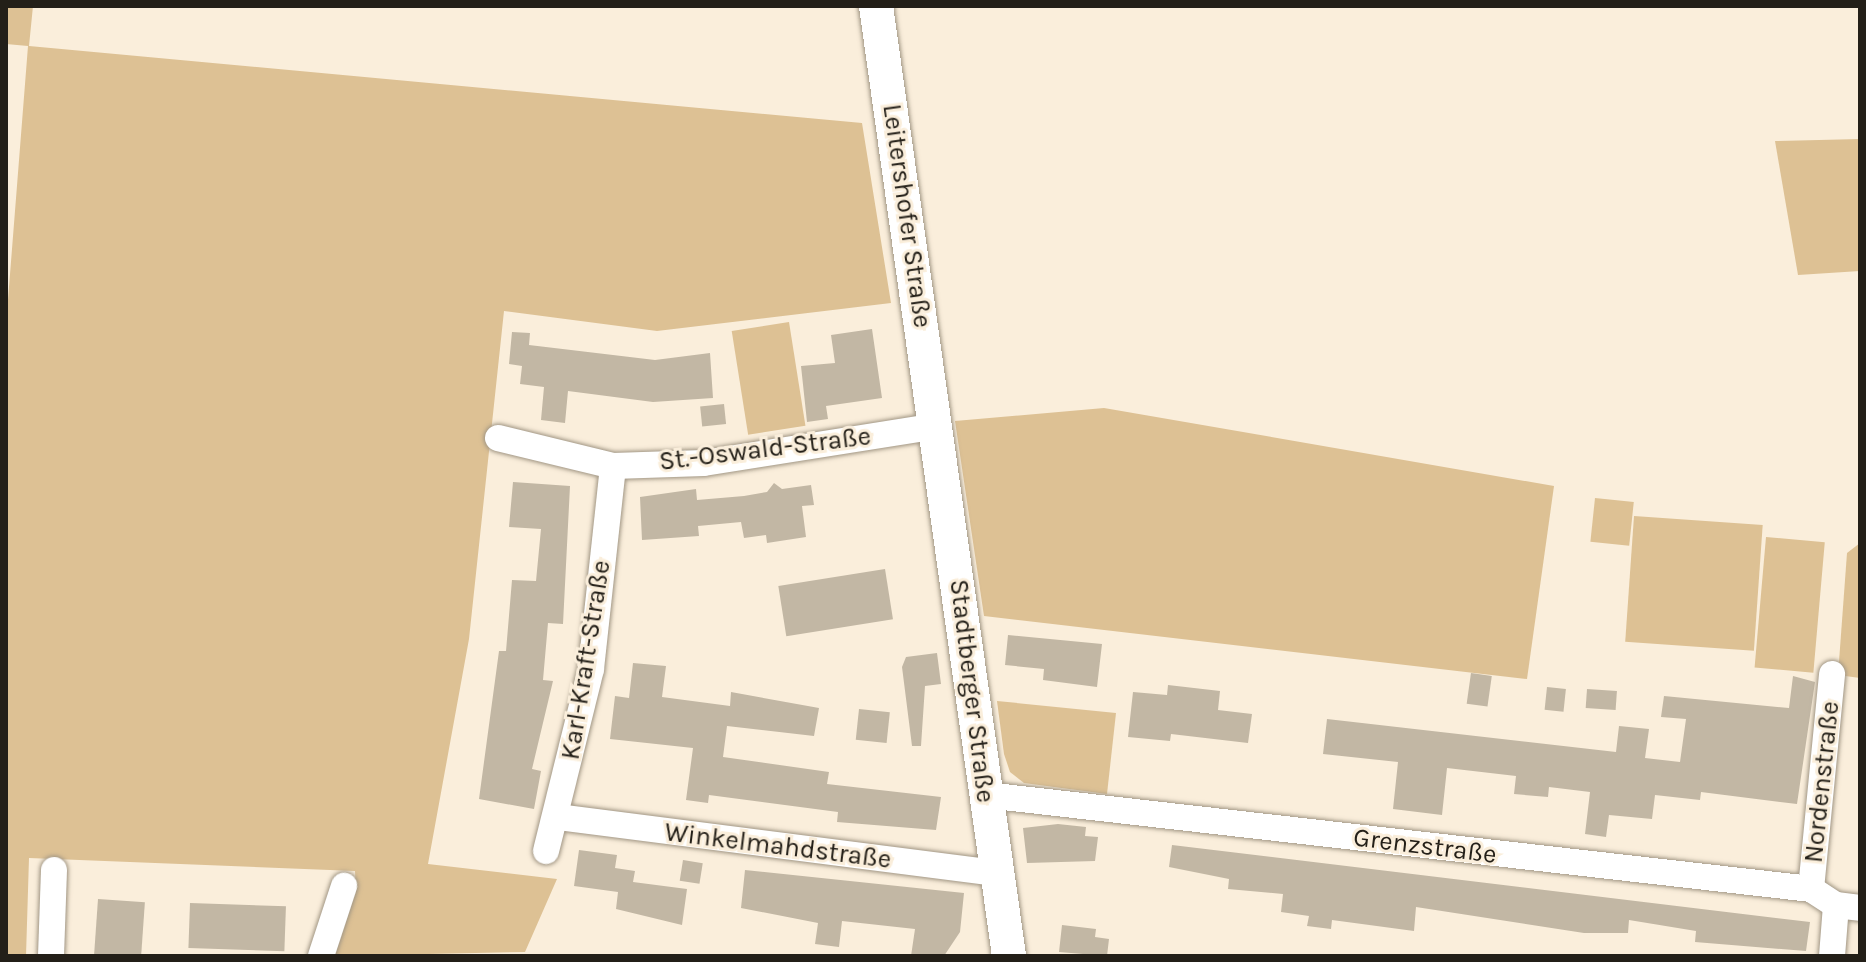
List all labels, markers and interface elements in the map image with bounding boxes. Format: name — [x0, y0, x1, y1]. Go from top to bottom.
street label: Leitershofer Straße — [876, 102, 938, 330]
street label: St.-Oswald-Straße — [657, 421, 873, 477]
street label: Karl-Kraft-Straße — [555, 558, 617, 762]
street label: Stadtberger Straße — [943, 578, 1001, 804]
street label: Nordenstraße — [1798, 700, 1846, 864]
street label: Winkelmahdstraße — [663, 817, 893, 875]
street label: Grenzstraße — [1352, 822, 1498, 870]

